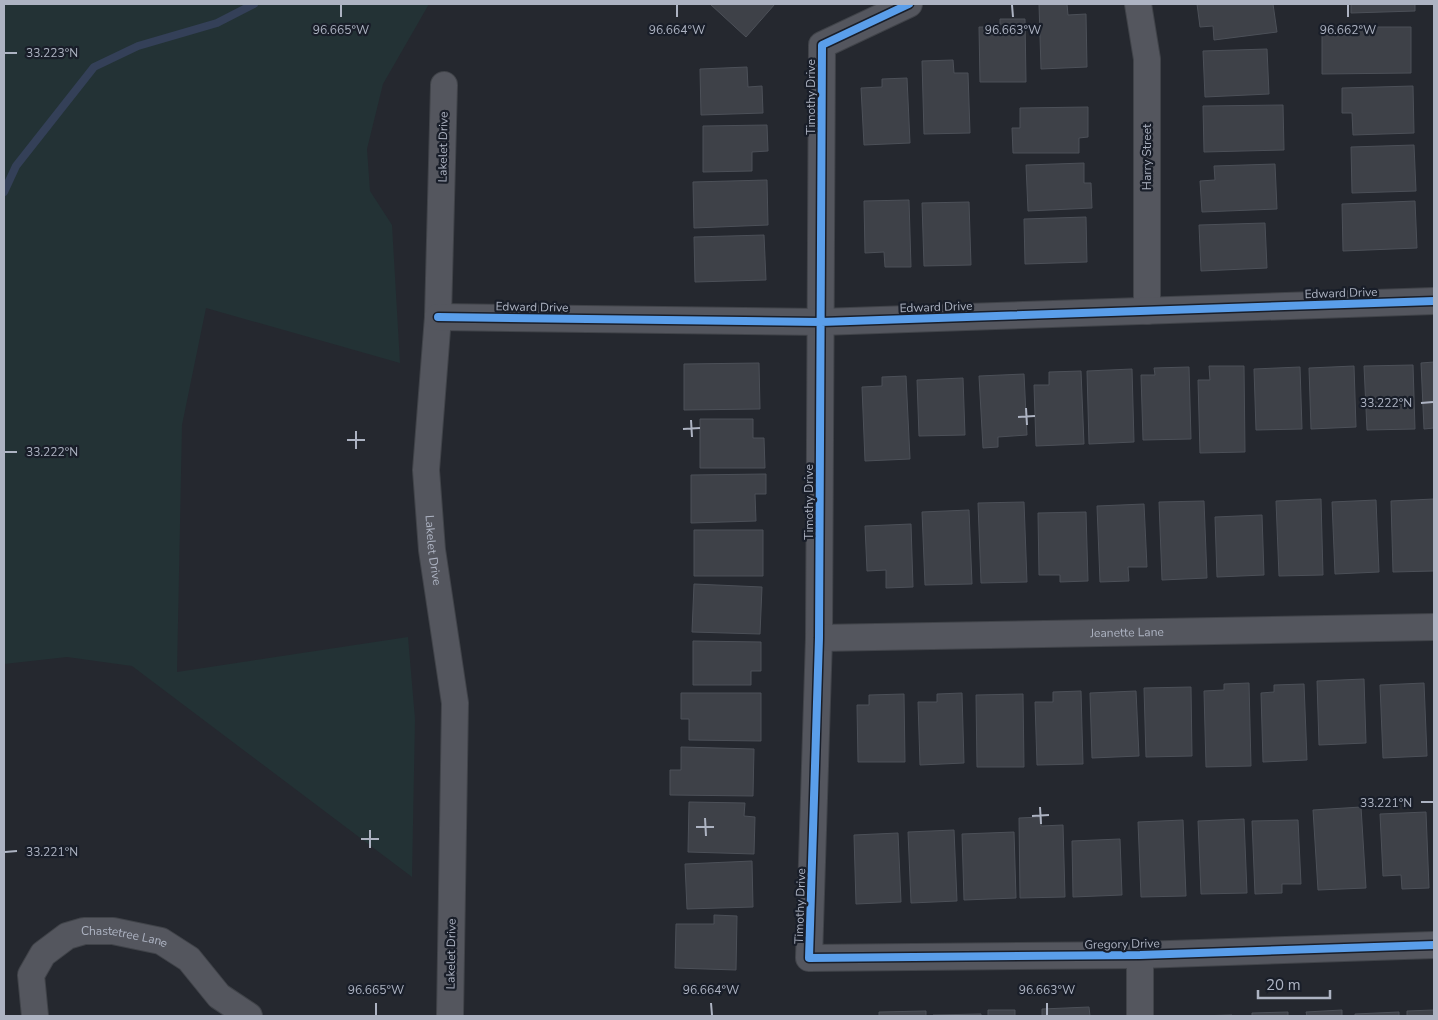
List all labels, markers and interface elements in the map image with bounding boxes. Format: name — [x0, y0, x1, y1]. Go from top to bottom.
text: 96.665°W — [313, 22, 369, 38]
text: 96.664°W — [649, 22, 705, 38]
text: 96.663°W — [985, 22, 1041, 38]
text: 96.662°W — [1320, 22, 1376, 38]
text: 33.223°N — [26, 45, 78, 61]
street label: Timothy Drive — [803, 59, 819, 135]
street label: Lakelet Drive — [434, 111, 452, 183]
street label: Harry Street — [1139, 123, 1155, 190]
street label: Edward Drive — [1304, 284, 1378, 302]
street label: Edward Drive — [495, 298, 569, 316]
street label: Edward Drive — [899, 298, 973, 316]
text: 33.222°N — [1360, 395, 1412, 411]
text: 33.222°N — [26, 444, 78, 460]
street label: Timothy Drive — [801, 464, 817, 540]
street label: Lakelet Drive — [421, 514, 445, 586]
street label: Jeanette Lane — [1089, 624, 1164, 641]
text: 33.221°N — [1360, 795, 1412, 811]
text: 33.221°N — [26, 844, 78, 860]
street label: Timothy Drive — [791, 868, 809, 944]
street label: Lakelet Drive — [442, 918, 460, 990]
street label: Chastetree Lane — [81, 923, 171, 951]
street label: Gregory Drive — [1084, 935, 1160, 953]
scale bar — [1258, 968, 1330, 1000]
text: 20 m — [1266, 975, 1301, 995]
text: 96.665°W — [348, 982, 404, 998]
text: 96.664°W — [683, 982, 739, 998]
text: 96.663°W — [1019, 982, 1075, 998]

